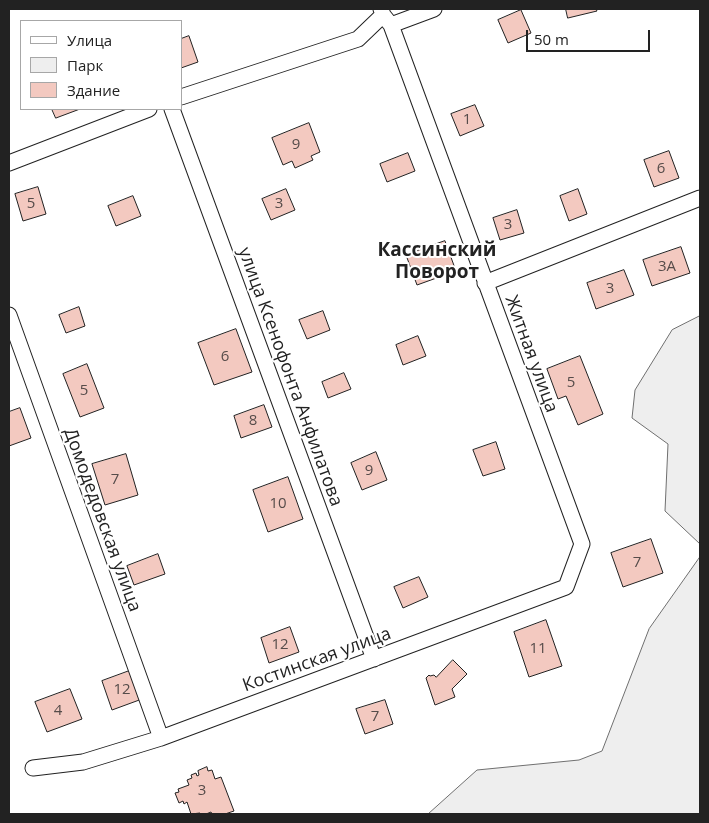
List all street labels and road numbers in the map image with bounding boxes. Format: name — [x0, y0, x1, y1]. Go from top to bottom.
street label: улица Ксенофонта Анфилатова — [233, 245, 347, 509]
street label: Житная улица — [500, 292, 562, 416]
street label: Домодедовская улица — [59, 425, 145, 615]
street label: Костинская улица — [240, 623, 394, 697]

